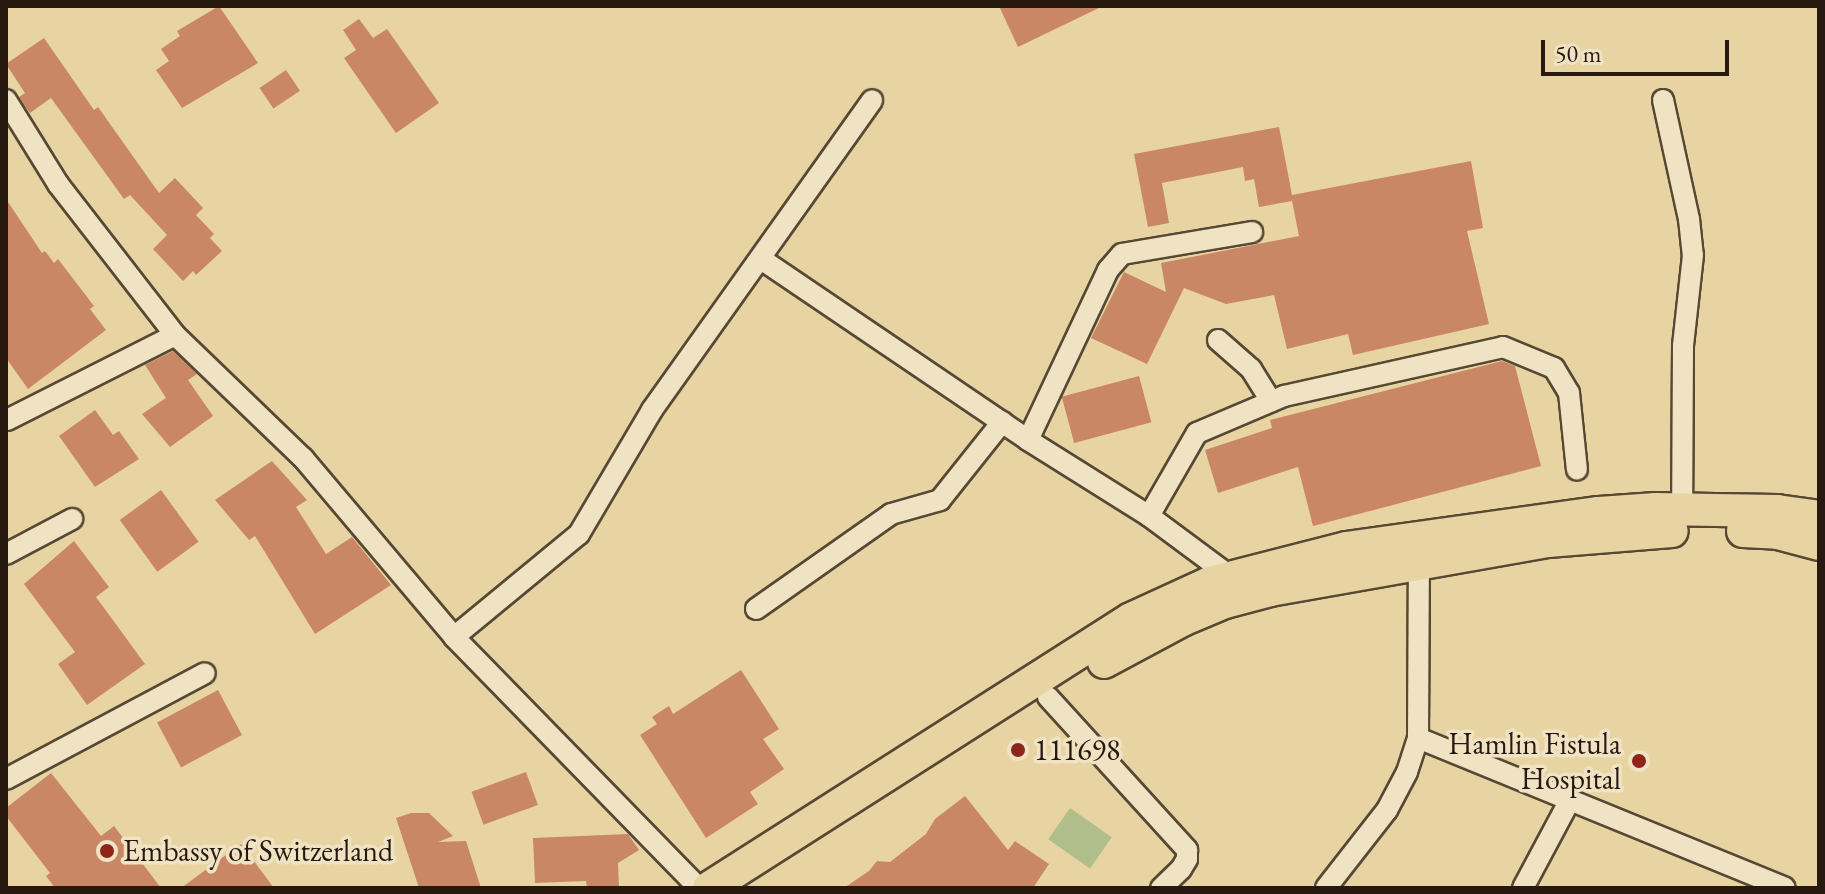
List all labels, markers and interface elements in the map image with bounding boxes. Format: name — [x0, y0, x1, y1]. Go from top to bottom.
scale bar — [1545, 24, 1733, 74]
text: 50 m — [1555, 38, 1602, 69]
place label: Hamlin Fistula Hospital — [1448, 726, 1621, 796]
place label: 111698 — [1034, 732, 1120, 768]
marker: 111698 — [1009, 741, 1027, 759]
marker: Hamlin Fistula Hospital — [1628, 750, 1650, 772]
place label: Embassy of Switzerland — [123, 833, 393, 869]
marker: Embassy of Switzerland — [98, 842, 116, 860]

